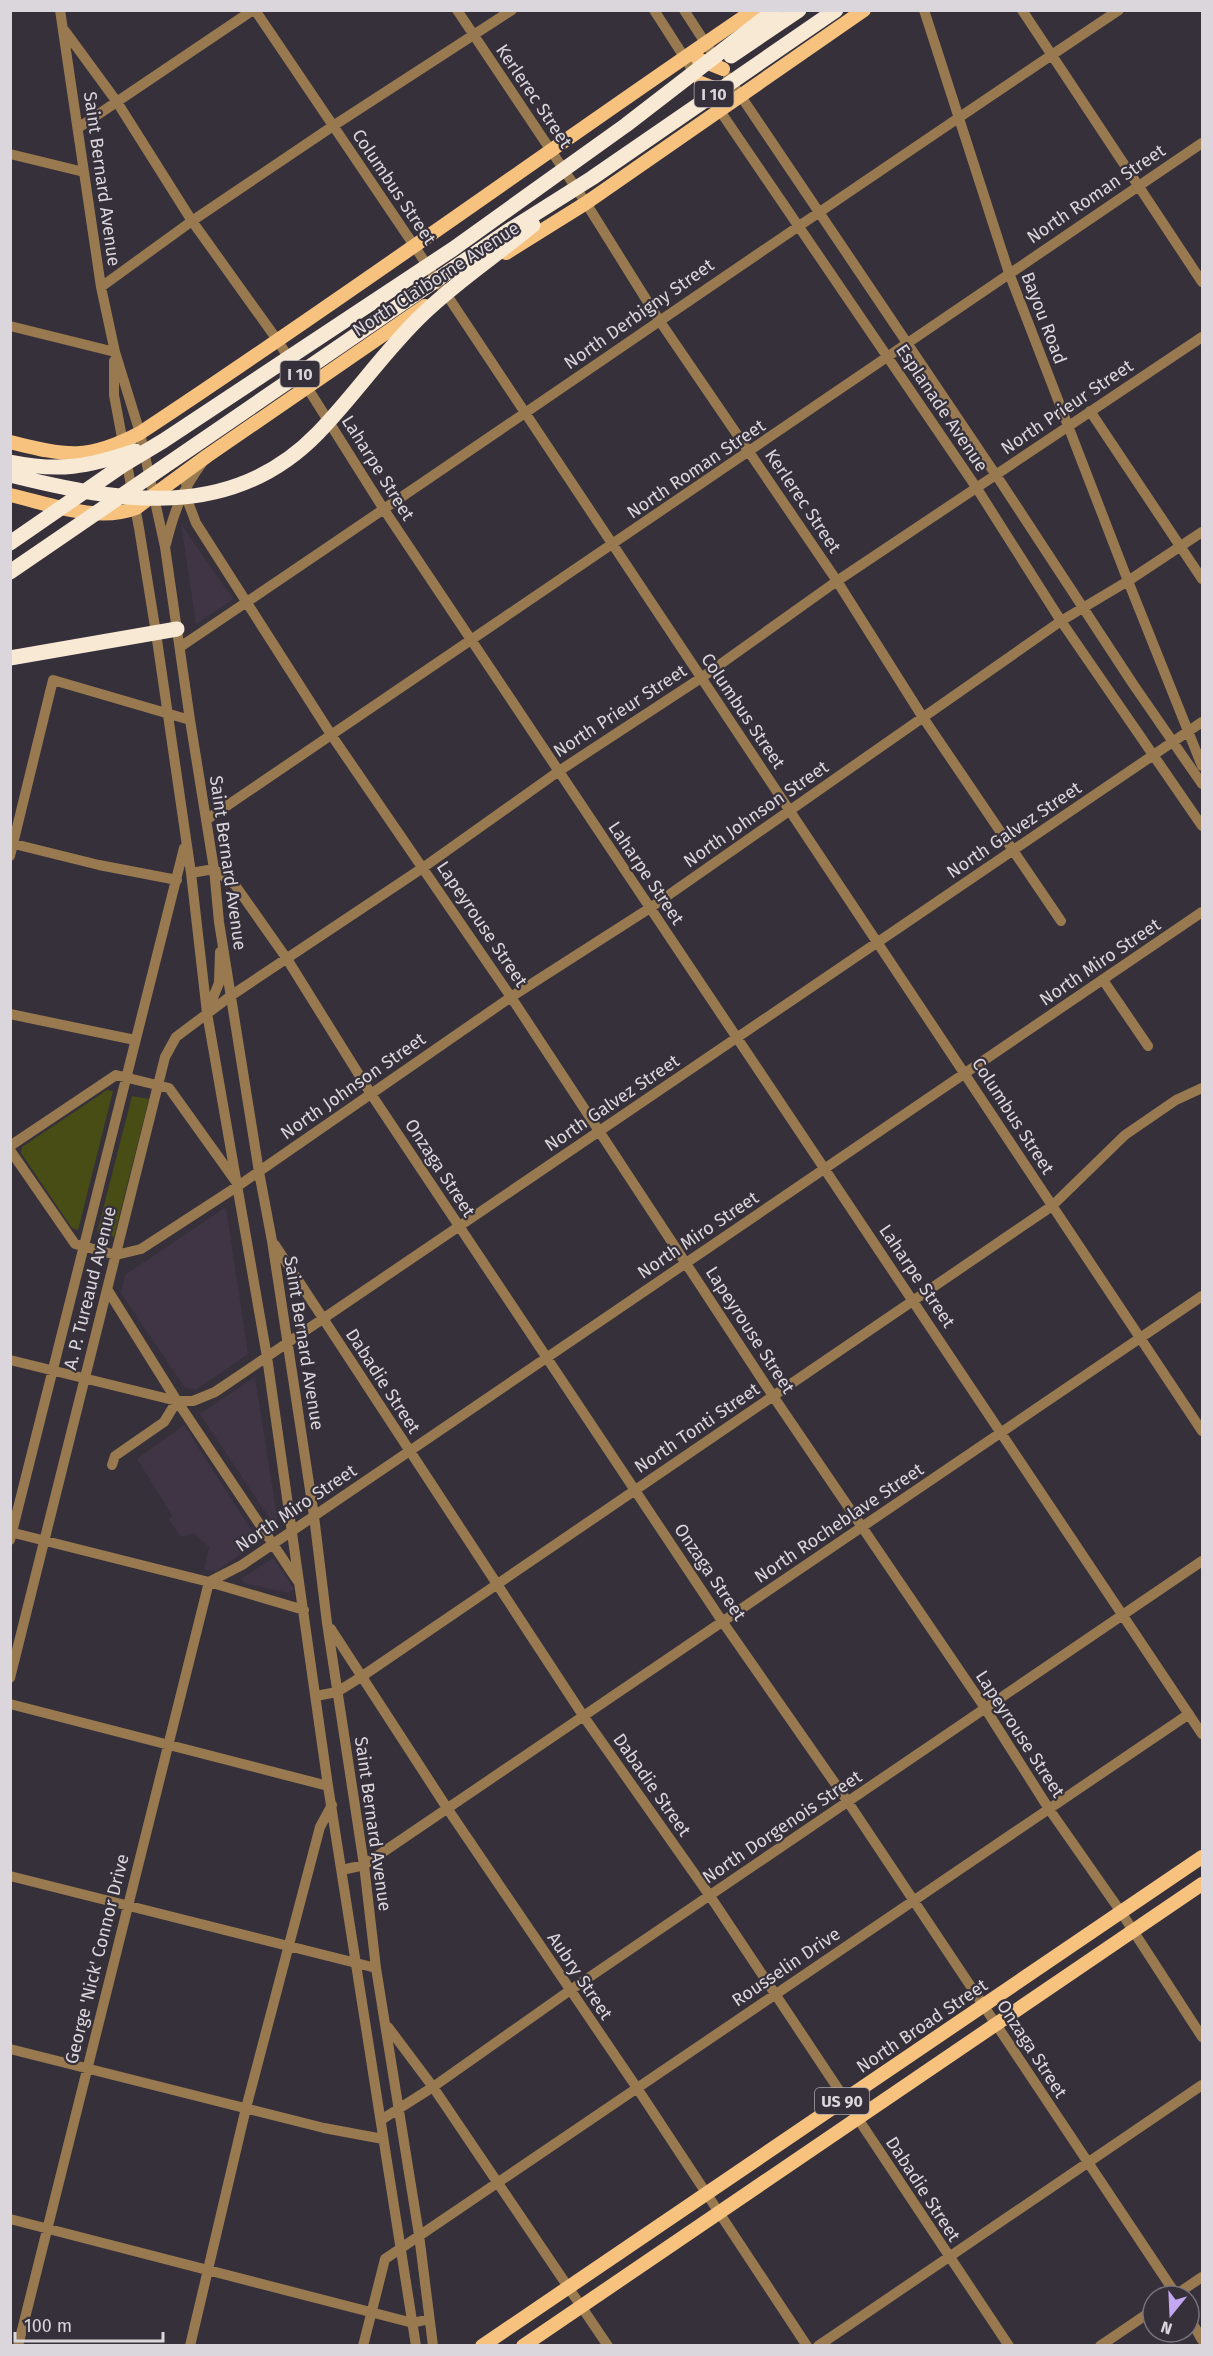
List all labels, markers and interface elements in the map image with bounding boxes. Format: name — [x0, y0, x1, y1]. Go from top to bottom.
street label: Kerlerec Street — [491, 40, 577, 153]
road number: I 10 — [694, 81, 734, 107]
street label: Saint Bernard Avenue — [79, 90, 125, 268]
street label: Columbus Street — [347, 125, 441, 249]
street label: North Roman Street — [1023, 139, 1170, 248]
street label: North Claiborne Avenue — [348, 217, 524, 341]
street label: North Derbigny Street — [560, 254, 719, 374]
street label: Bayou Road — [1016, 269, 1072, 367]
street label: Esplanade Avenue — [891, 340, 993, 476]
street label: North Prieur Street — [997, 354, 1138, 459]
road number: I 10 — [280, 361, 320, 387]
street label: Laharpe Street — [337, 411, 419, 525]
street label: North Roman Street — [623, 414, 770, 523]
street label: Kerlerec Street — [760, 445, 846, 558]
street label: Columbus Street — [696, 649, 790, 773]
street label: North Prieur Street — [549, 659, 691, 762]
street label: North Johnson Street — [679, 755, 833, 872]
street label: Saint Bernard Avenue — [205, 774, 251, 952]
street label: North Galvez Street — [943, 777, 1086, 883]
street label: Laharpe Street — [603, 817, 689, 929]
street label: Lapeyrouse Street — [432, 857, 533, 992]
street label: North Miro Street — [1035, 913, 1165, 1011]
street label: North Johnson Street — [276, 1027, 430, 1144]
street label: North Galvez Street — [541, 1050, 684, 1156]
street label: Columbus Street — [967, 1054, 1059, 1179]
street label: Onzaga Street — [400, 1115, 480, 1222]
street label: North Miro Street — [633, 1186, 763, 1284]
street label: A. P. Tureaud Avenue — [59, 1204, 121, 1372]
street label: Laharpe Street — [874, 1220, 960, 1332]
street label: Saint Bernard Avenue — [279, 1254, 329, 1432]
street label: Lapeyrouse Street — [701, 1262, 800, 1398]
street label: Dabadie Street — [341, 1324, 425, 1438]
street label: North Tonti Street — [630, 1378, 764, 1478]
street label: North Rocheblave Street — [750, 1458, 928, 1588]
street label: North Miro Street — [231, 1459, 361, 1557]
street label: Onzaga Street — [669, 1519, 751, 1625]
street label: Lapeyrouse Street — [971, 1666, 1070, 1802]
street label: Dabadie Street — [608, 1729, 696, 1841]
street label: Saint Bernard Avenue — [350, 1735, 396, 1913]
street label: North Dorgenois Street — [698, 1765, 866, 1889]
street label: George 'Nick' Connor Drive — [60, 1852, 134, 2066]
street label: Rousselin Drive — [728, 1923, 844, 2011]
street label: Aubry Street — [543, 1928, 618, 2024]
street label: North Broad Street — [852, 1974, 992, 2078]
street label: Onzaga Street — [992, 1996, 1072, 2103]
road number: US 90 — [815, 2088, 869, 2114]
street label: Dabadie Street — [881, 2132, 965, 2246]
north arrow — [1141, 2284, 1201, 2344]
scale bar — [15, 2305, 164, 2343]
text: 100 m — [24, 2315, 72, 2337]
text: N — [1159, 2317, 1174, 2338]

